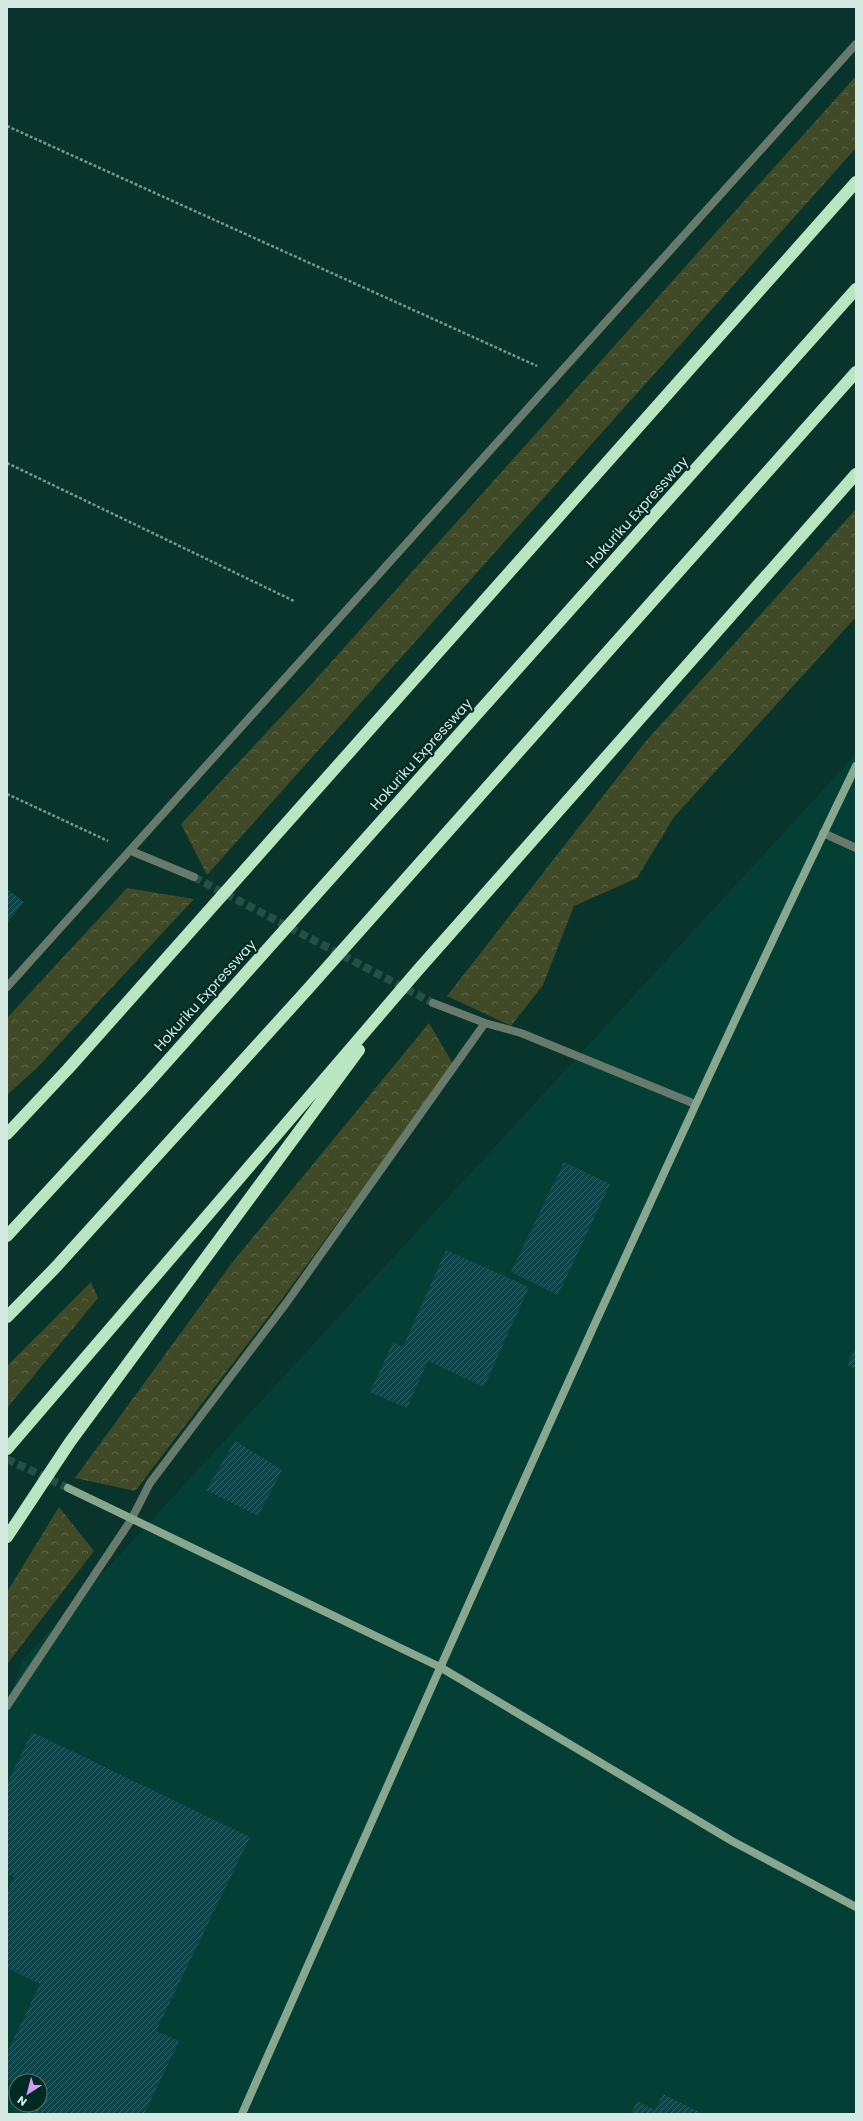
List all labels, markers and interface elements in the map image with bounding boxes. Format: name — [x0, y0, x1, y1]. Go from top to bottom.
street label: Hokuriku Expressway — [581, 452, 693, 572]
street label: Hokuriku Expressway — [365, 694, 477, 814]
street label: Hokuriku Expressway — [149, 935, 261, 1055]
north arrow — [8, 2073, 48, 2113]
text: N — [14, 2092, 30, 2110]

